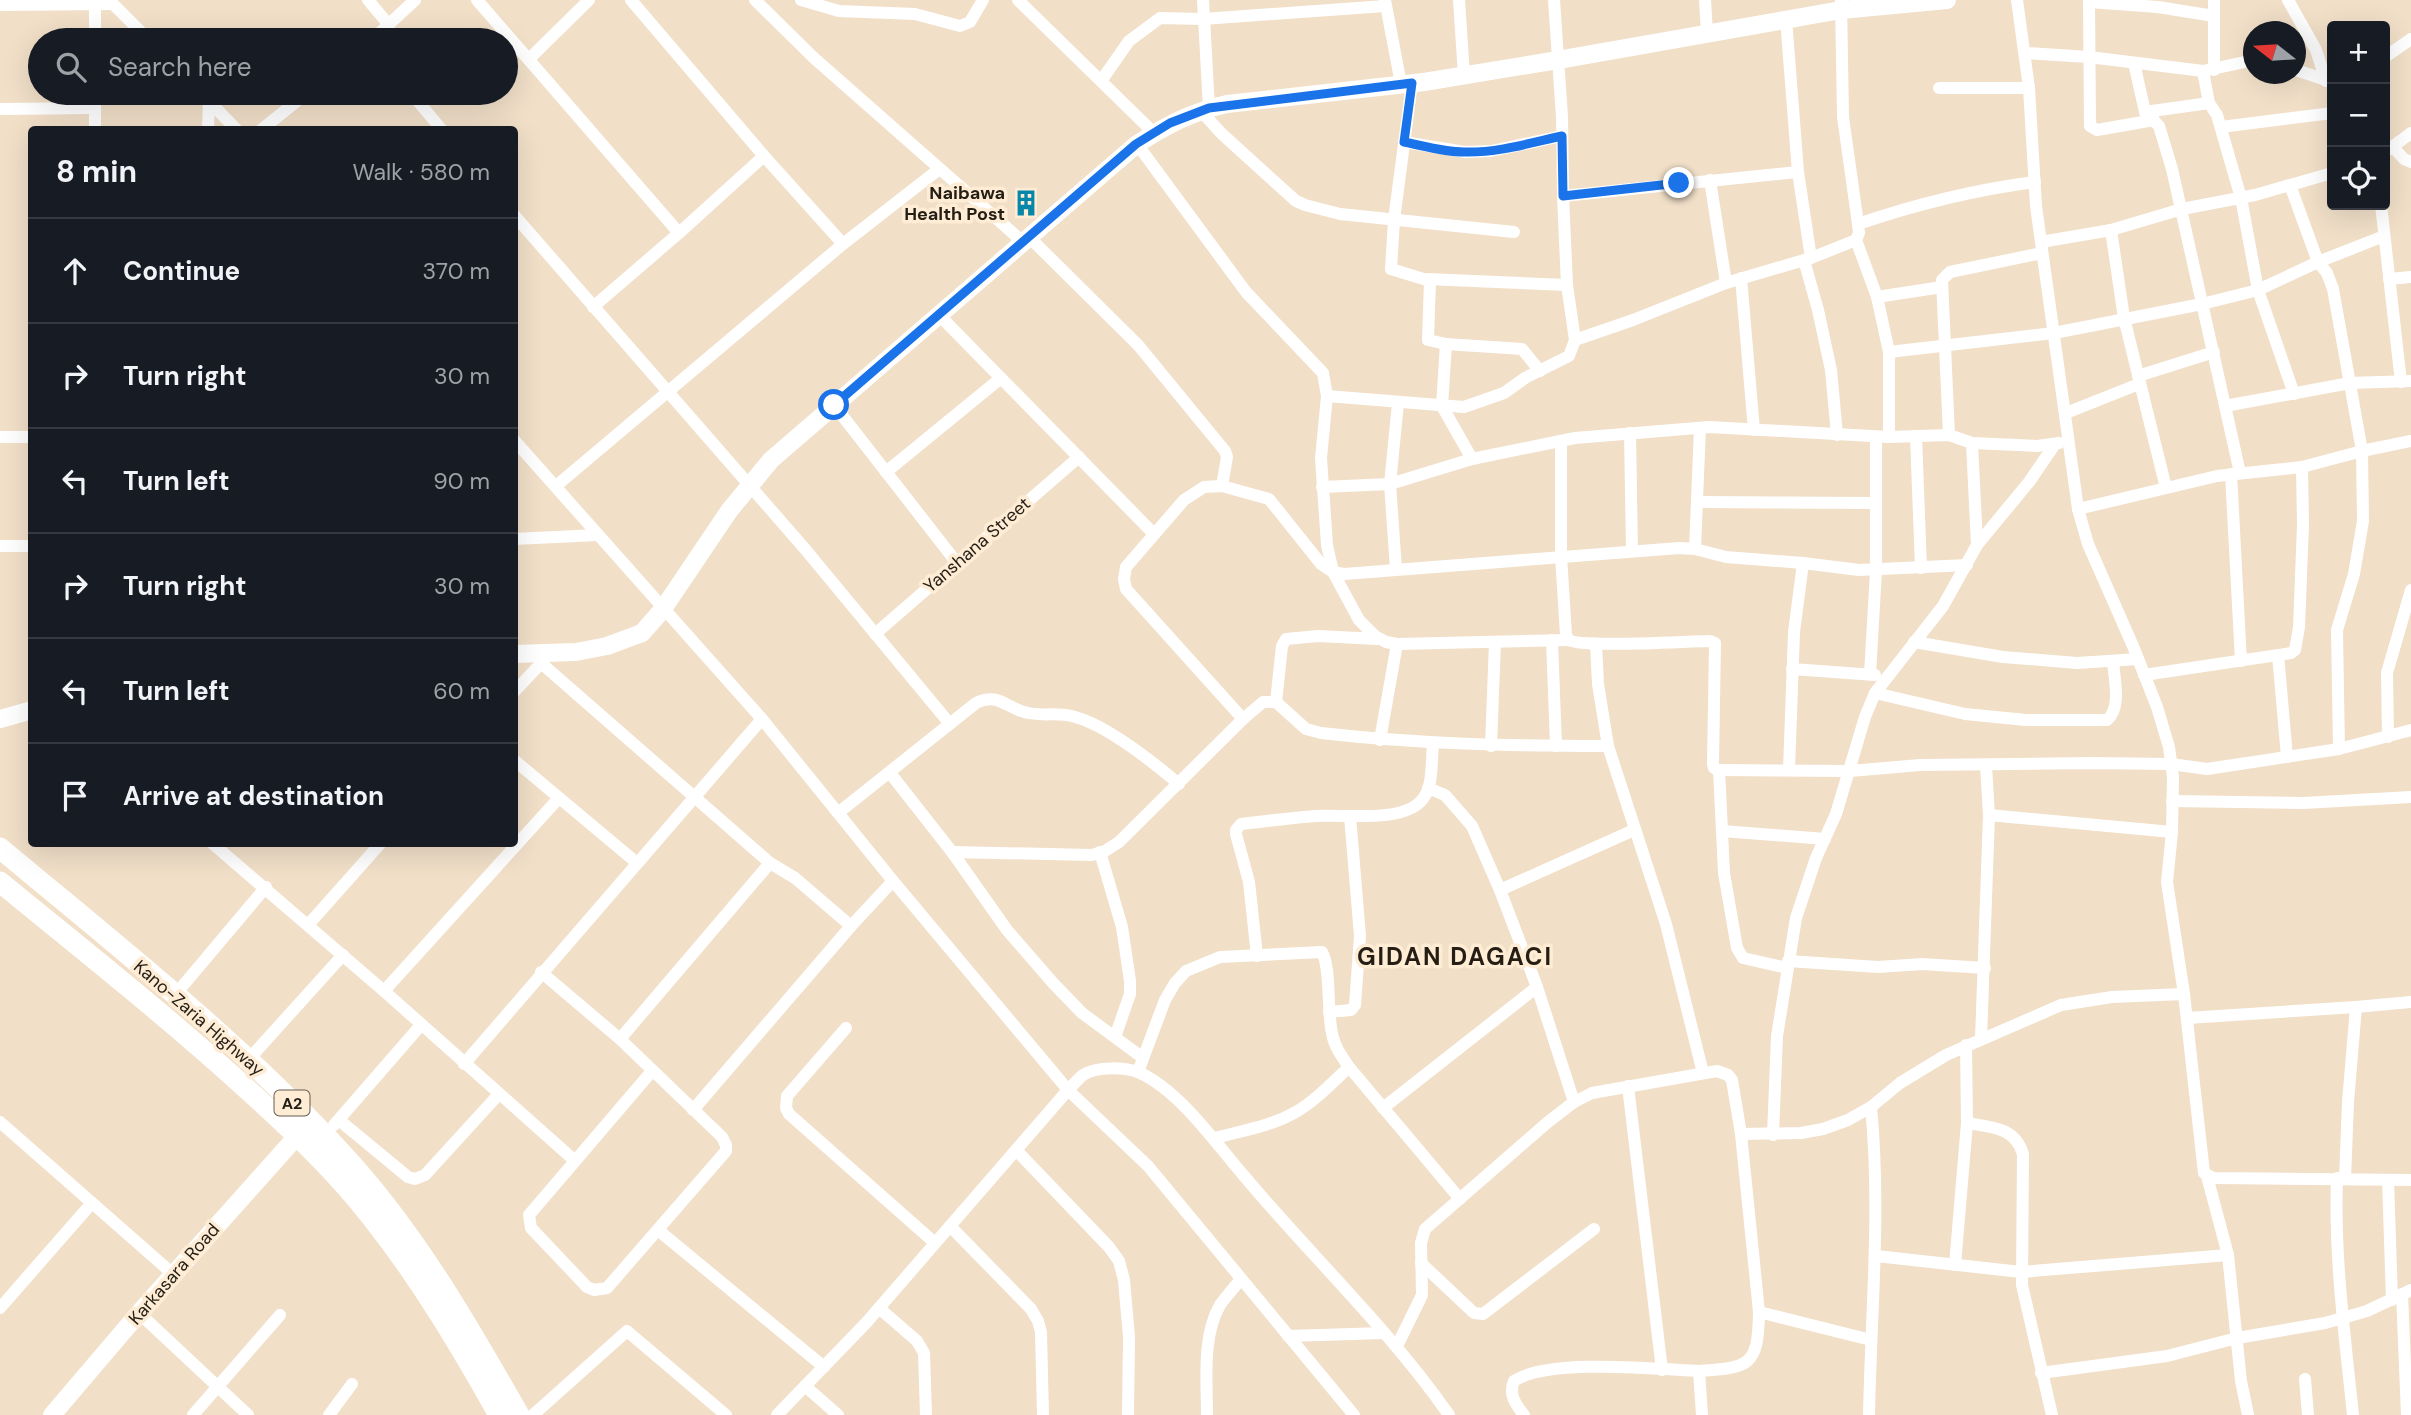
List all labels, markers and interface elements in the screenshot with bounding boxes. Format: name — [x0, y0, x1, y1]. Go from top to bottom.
north arrow — [2243, 21, 2306, 84]
map controls — [2327, 21, 2390, 210]
button: + — [2327, 21, 2390, 84]
search box — [28, 28, 518, 105]
icon: search — [52, 48, 90, 86]
text: Search here — [108, 50, 251, 84]
button: − — [2327, 84, 2390, 147]
button: locate — [2327, 147, 2390, 210]
text: 8 min — [56, 152, 137, 191]
text: Walk · 580 m — [352, 157, 490, 187]
route end — [1663, 167, 1694, 198]
place label: Naibawa Health Post — [904, 181, 1005, 226]
building icon: Naibawa Health Post — [1011, 188, 1041, 218]
icon: ahead — [56, 252, 94, 290]
text: Continue — [123, 254, 240, 288]
text: 370 m — [422, 256, 490, 286]
icon: right — [56, 357, 94, 395]
text: Turn right — [123, 359, 247, 393]
text: 30 m — [434, 361, 490, 391]
route start — [818, 389, 849, 420]
icon: left — [56, 462, 94, 500]
text: Turn left — [123, 464, 230, 498]
text: 90 m — [433, 466, 490, 496]
street label: Yanshana Street — [918, 492, 1036, 598]
icon: right — [56, 567, 94, 605]
text: Turn right — [123, 569, 247, 603]
text: 30 m — [434, 571, 490, 601]
icon: left — [56, 672, 94, 710]
text: Turn left — [123, 674, 230, 708]
text: 60 m — [433, 676, 490, 706]
icon: arrive — [56, 777, 94, 815]
text: Arrive at destination — [123, 779, 384, 813]
district label: GIDAN DAGACI — [1357, 941, 1553, 972]
street label: Kano-Zaria Highway — [129, 955, 269, 1081]
road number: A2 — [274, 1091, 310, 1116]
street label: Karkasara Road — [123, 1218, 225, 1330]

